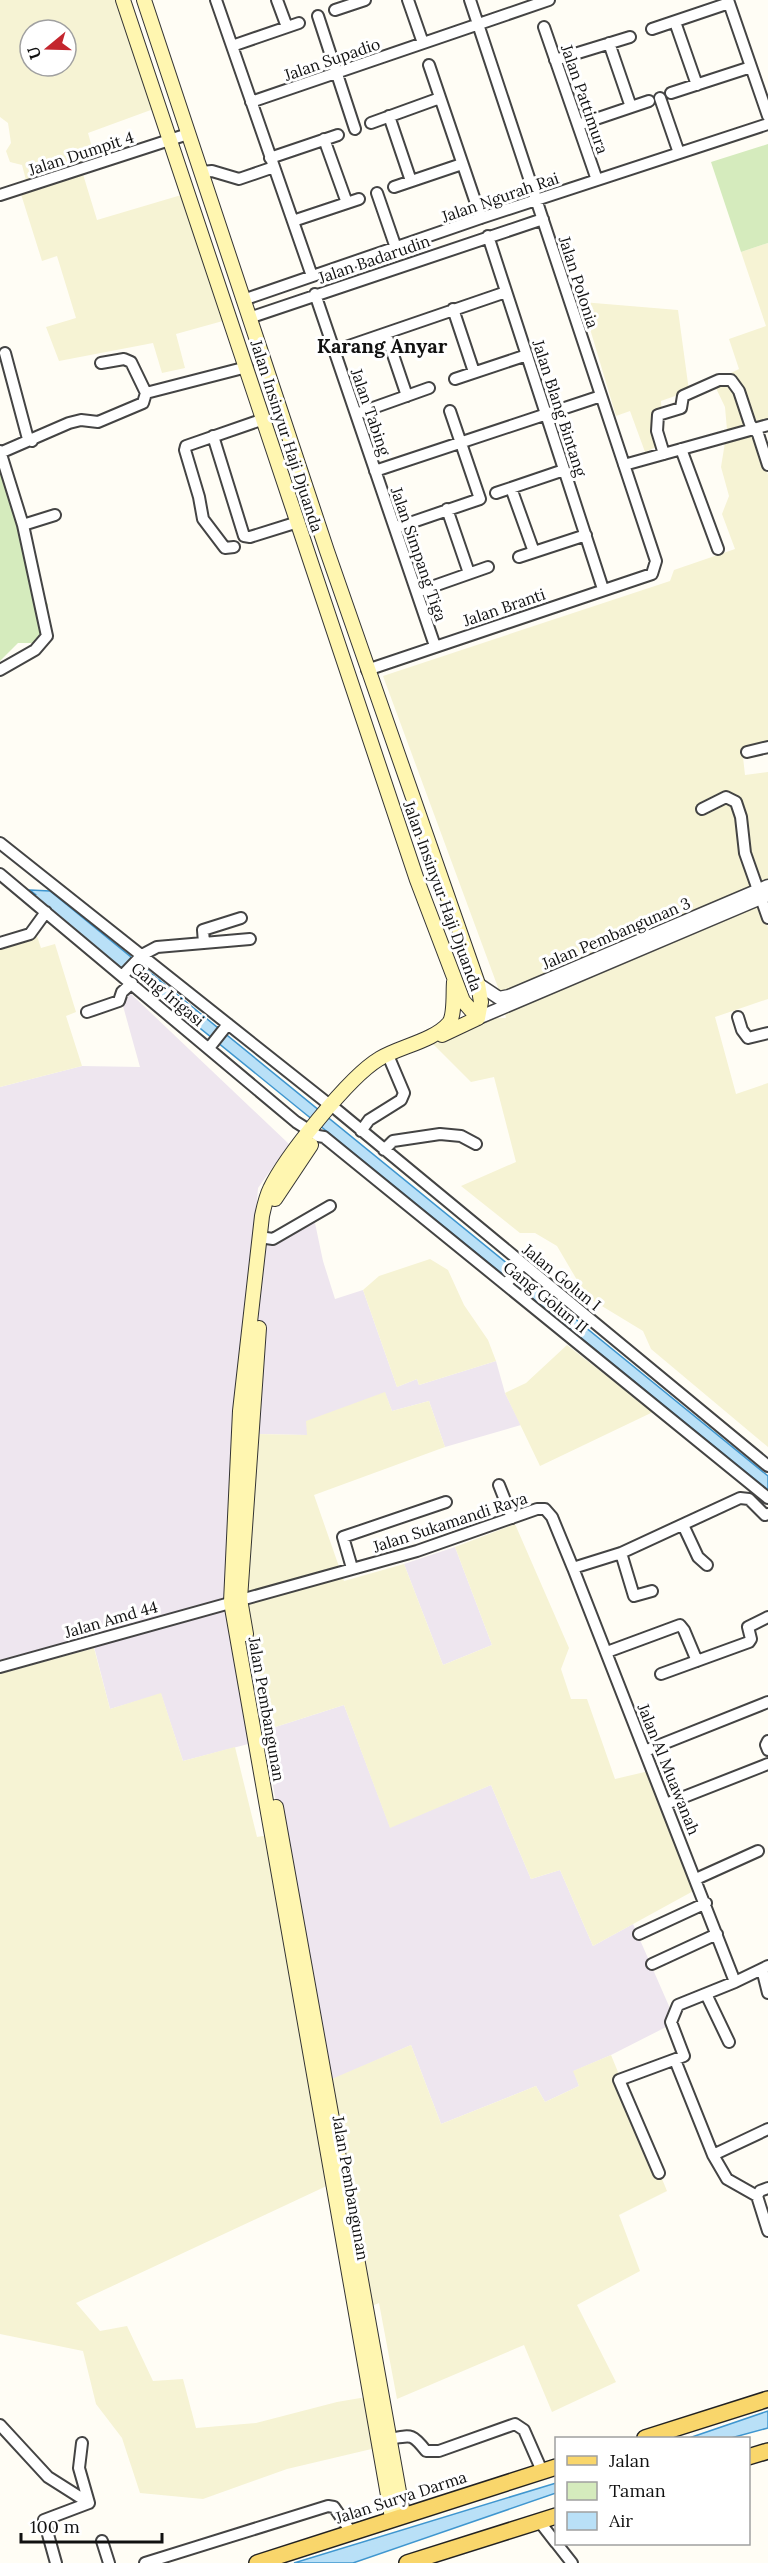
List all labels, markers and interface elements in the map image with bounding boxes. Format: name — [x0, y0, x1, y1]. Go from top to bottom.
north arrow — [18, 18, 78, 78]
street label: Jalan Supadio — [280, 33, 383, 85]
street label: Jalan Pattimura — [557, 41, 613, 156]
text: U — [22, 44, 45, 62]
street label: Jalan Dumpit 4 — [25, 126, 137, 180]
street label: Jalan Ngurah Rai — [438, 168, 561, 227]
street label: Jalan Badarudin — [315, 230, 433, 288]
street label: Jalan Polonia — [554, 233, 603, 331]
district label: Karang Anyar — [317, 333, 448, 358]
street label: Jalan Insinyur Haji Djuanda — [246, 336, 328, 535]
street label: Jalan Blang Bintang — [528, 336, 592, 480]
street label: Jalan Tabing — [346, 365, 396, 459]
street label: Jalan Simpang Tiga — [386, 483, 451, 624]
street label: Jalan Branti — [459, 584, 548, 631]
street label: Jalan Insinyur Haji Djuanda — [399, 797, 487, 994]
street label: Jalan Pembangunan 3 — [538, 893, 693, 974]
street label: Gang Irigasi — [128, 958, 208, 1030]
street label: Jalan Golun I — [518, 1239, 605, 1315]
street label: Gang Golun II — [500, 1257, 592, 1337]
street label: Jalan Sukamandi Raya — [369, 1488, 530, 1557]
street label: Jalan Amd 44 — [61, 1596, 160, 1642]
street label: Jalan Pembangunan — [244, 1634, 290, 1783]
street label: Jalan Al Muawanah — [633, 1700, 705, 1838]
street label: Jalan Pembangunan — [328, 2113, 374, 2262]
legend — [555, 2437, 750, 2545]
text: Jalan — [608, 2449, 650, 2472]
street label: Jalan Surya Darma — [332, 2466, 469, 2528]
text: Taman — [609, 2479, 666, 2502]
scale bar — [21, 2506, 162, 2544]
text: Air — [608, 2509, 633, 2532]
text: 100 m — [30, 2515, 80, 2538]

